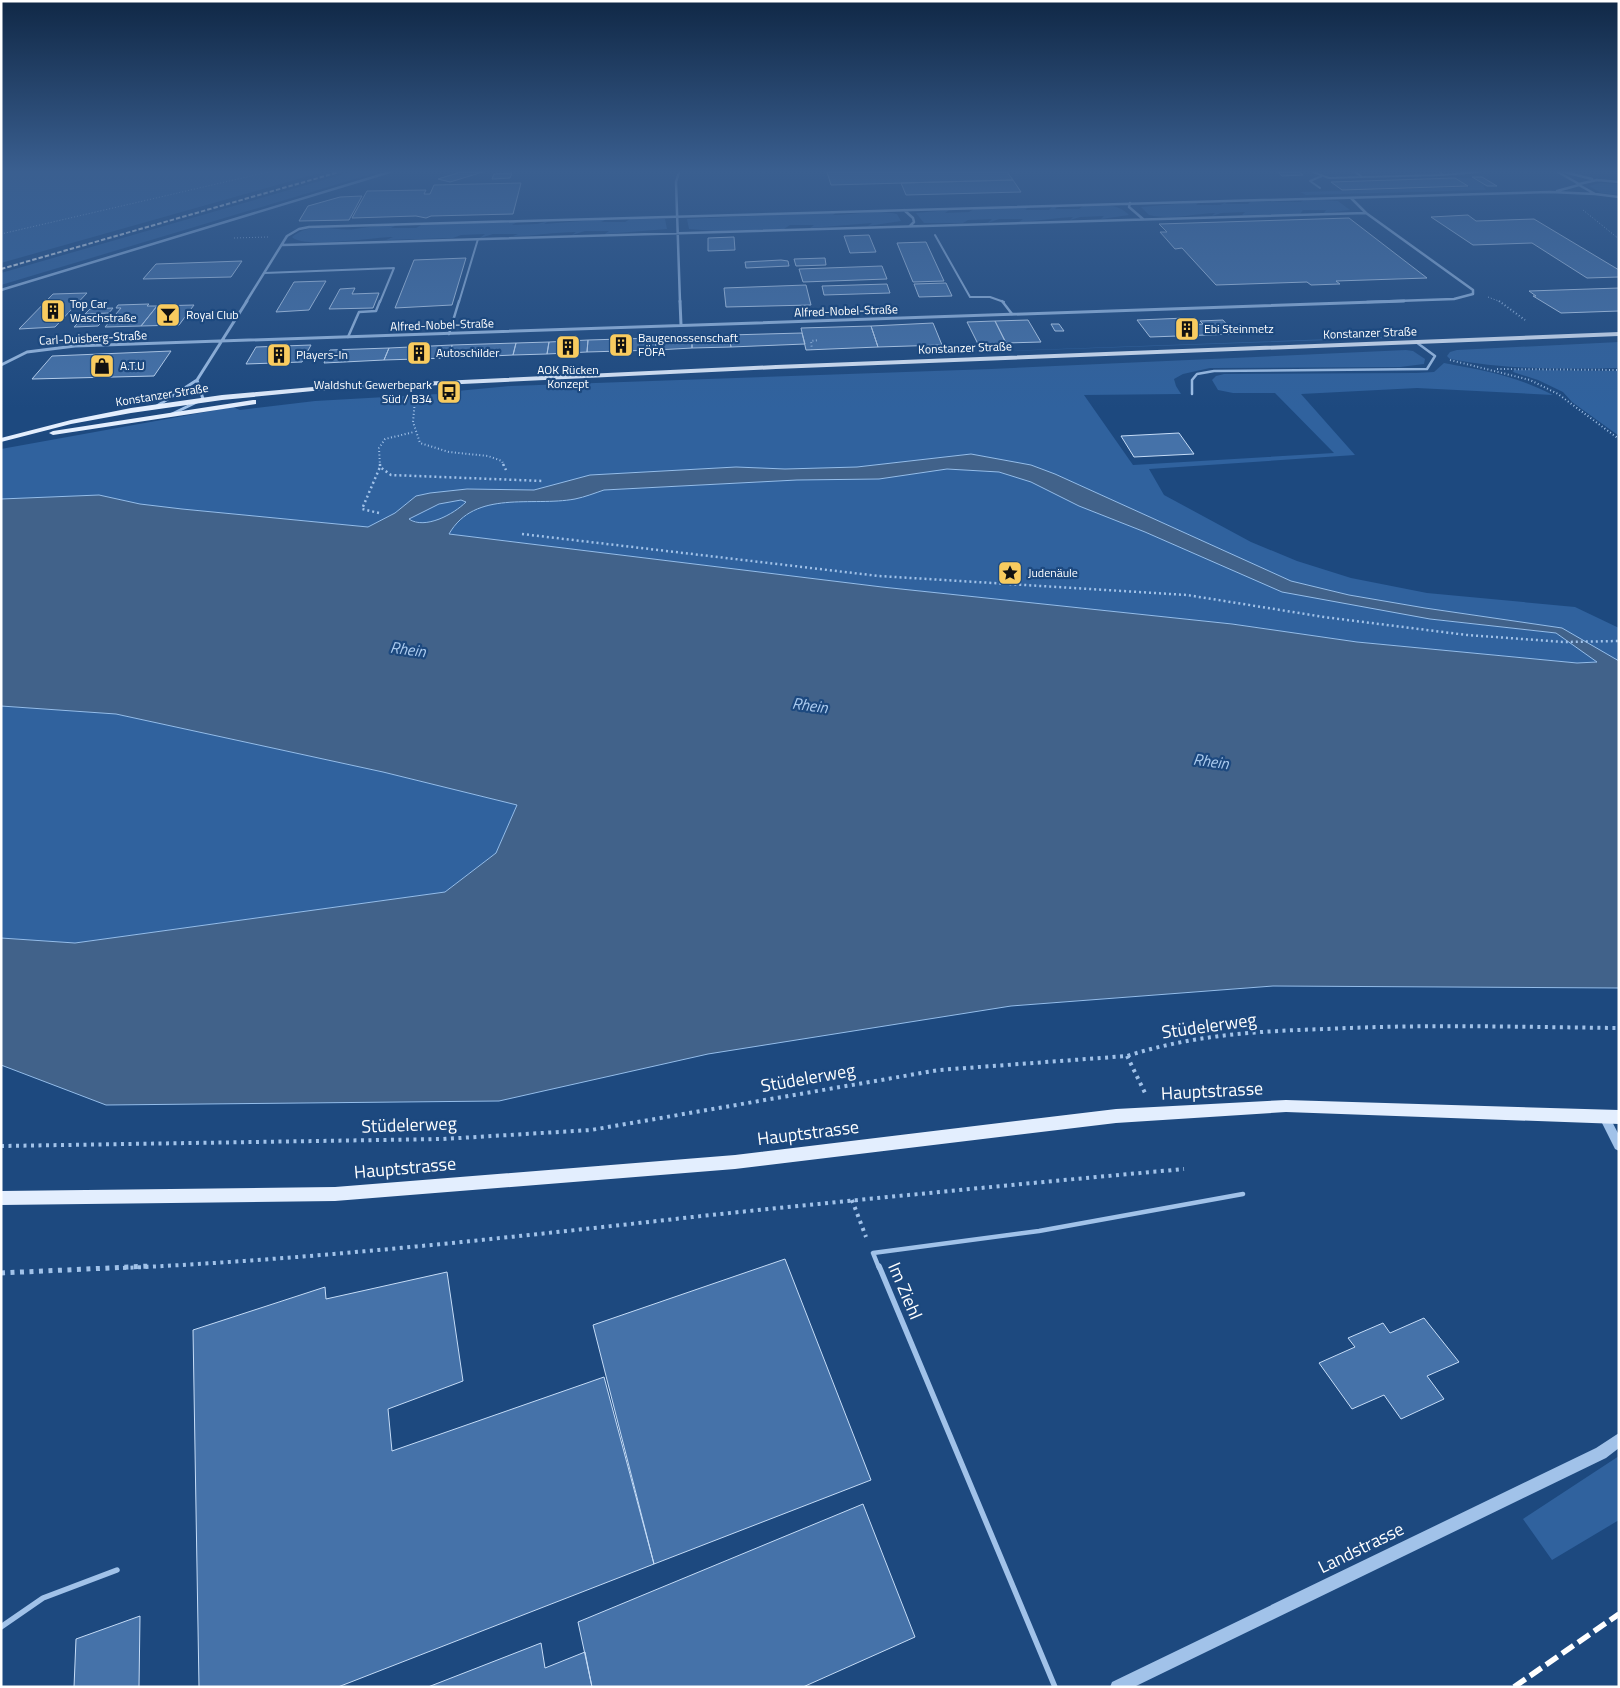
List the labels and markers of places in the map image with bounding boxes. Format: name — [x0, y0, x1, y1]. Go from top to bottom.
place label: Top Car Waschstraße — [70, 294, 137, 327]
building icon: Top Car Waschstraße — [40, 298, 66, 324]
bar icon: Royal Club — [155, 302, 181, 328]
place label: Royal Club — [186, 305, 239, 324]
building icon: Ebi Steinmetz — [1174, 316, 1200, 342]
place label: Ebi Steinmetz — [1204, 319, 1274, 338]
place label: Baugenossenschaft FÖFA — [638, 328, 739, 361]
building icon: Baugenossenschaft FÖFA — [608, 332, 634, 358]
building icon: AOK Rücken Konzept — [555, 334, 581, 360]
building icon: Autoschilder — [406, 340, 432, 366]
building icon: Players-In — [266, 342, 292, 368]
place label: Autoschilder — [436, 343, 499, 362]
place label: Players-In — [296, 345, 348, 364]
shop icon: A.T.U — [89, 353, 115, 379]
place label: A.T.U — [120, 356, 145, 375]
place label: AOK Rücken Konzept — [537, 360, 599, 393]
place label: Waldshut Gewerbepark Süd / B34 — [314, 375, 432, 408]
bus stop icon: Waldshut Gewerbepark Süd / B34 — [436, 379, 462, 405]
place icon: Judenäule — [997, 560, 1023, 586]
place label: Judenäule — [1028, 563, 1078, 582]

